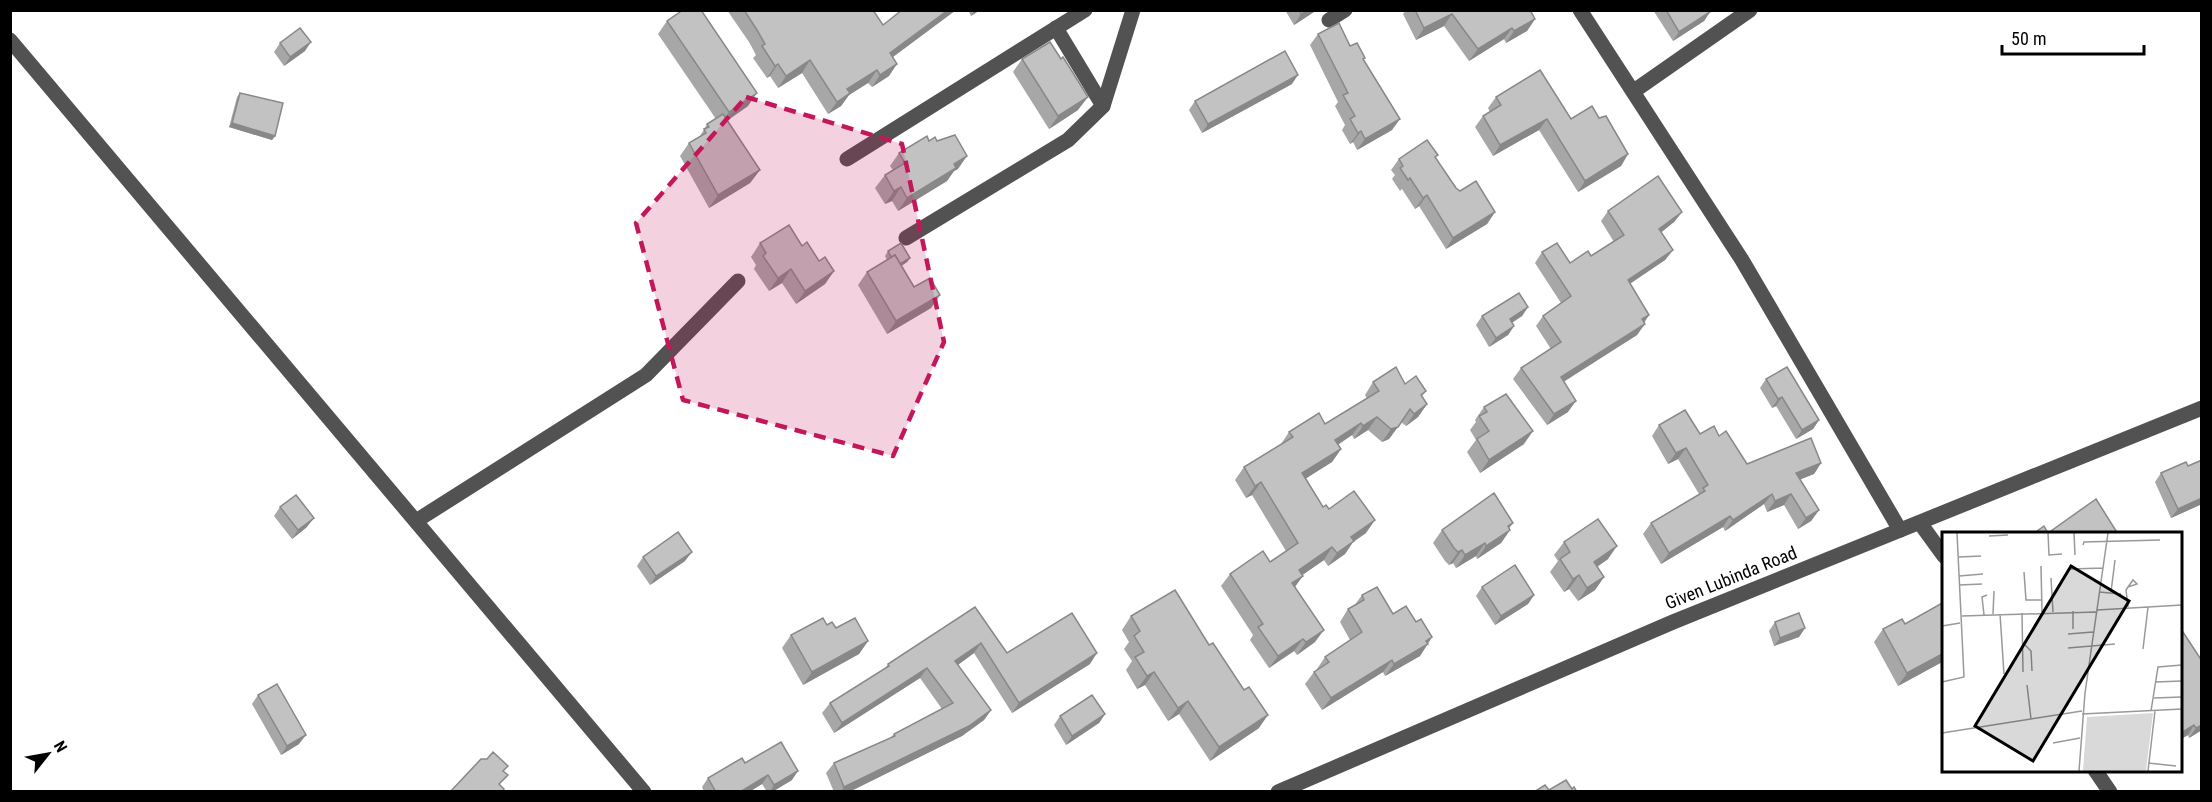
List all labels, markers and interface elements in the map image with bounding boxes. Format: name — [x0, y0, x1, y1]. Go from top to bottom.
scale bar — [2002, 18, 2144, 56]
text: 50 m — [2011, 28, 2046, 49]
inset map — [1942, 532, 2182, 772]
street label: Given Lubinda Road — [1662, 542, 1800, 614]
north arrow — [18, 724, 78, 784]
text: N — [50, 737, 71, 756]

